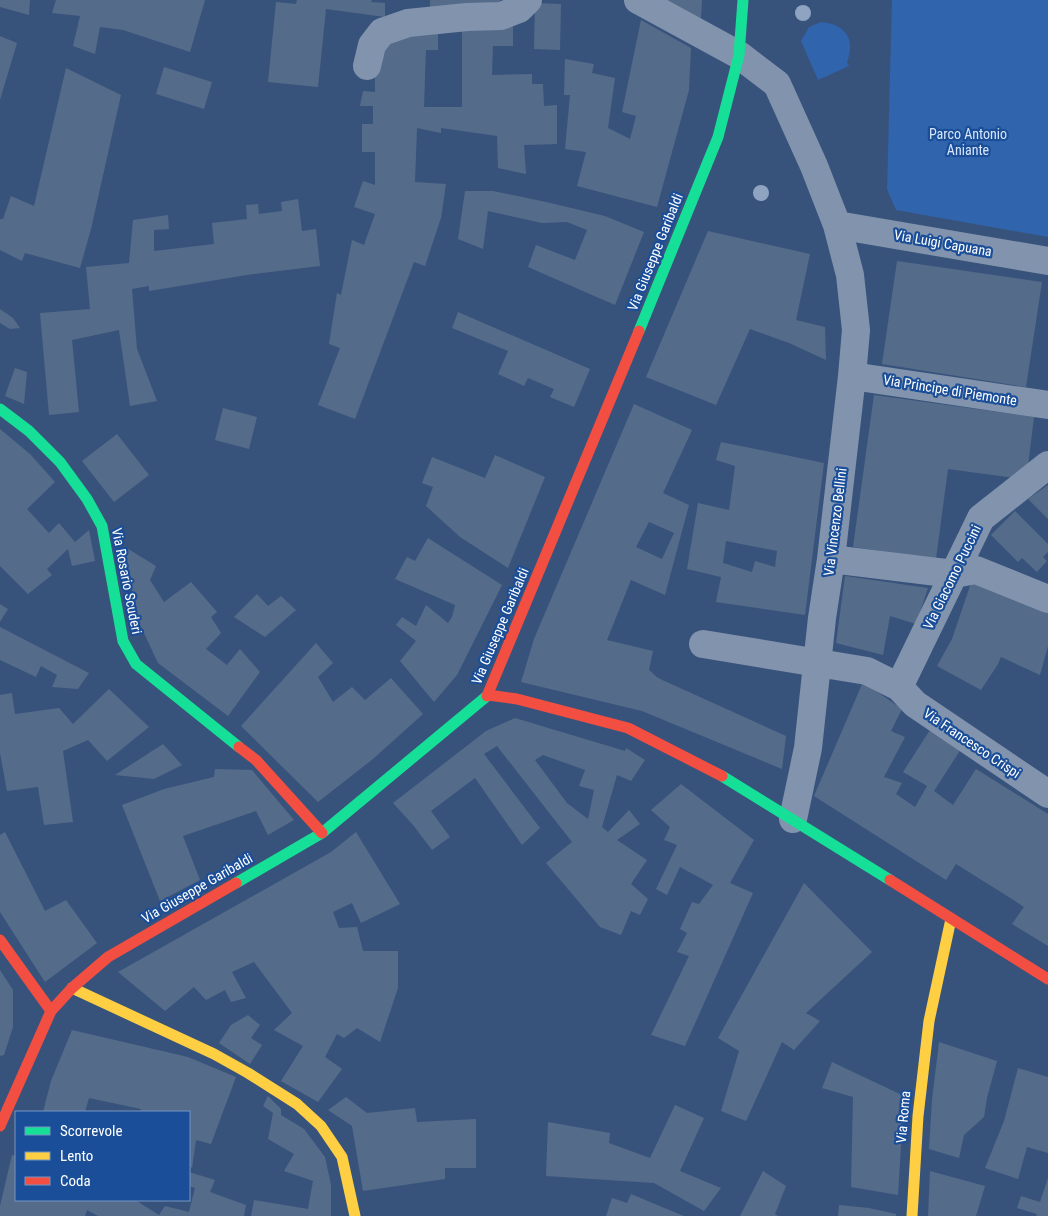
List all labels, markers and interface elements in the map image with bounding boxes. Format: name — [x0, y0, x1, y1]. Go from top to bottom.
park label: Parco Antonio Aniante — [929, 126, 1007, 158]
street label: Via Giuseppe Garibaldi — [624, 191, 686, 313]
street label: Via Luigi Capuana — [893, 227, 993, 259]
street label: Via Principe di Piemonte — [882, 372, 1019, 409]
street label: Via Vincenzo Bellini — [820, 467, 850, 577]
street label: Via Giacomo Puccini — [920, 522, 984, 632]
street label: Via Rosario Scuderi — [109, 527, 145, 635]
street label: Via Giuseppe Garibaldi — [468, 565, 532, 687]
street label: Via Francesco Crispi — [921, 705, 1023, 781]
street label: Via Giuseppe Garibaldi — [139, 850, 255, 926]
street label: Via Roma — [893, 1090, 913, 1144]
legend — [15, 1111, 190, 1201]
text: Scorrevole — [60, 1122, 122, 1140]
text: Lento — [60, 1147, 93, 1165]
text: Coda — [60, 1172, 91, 1190]

